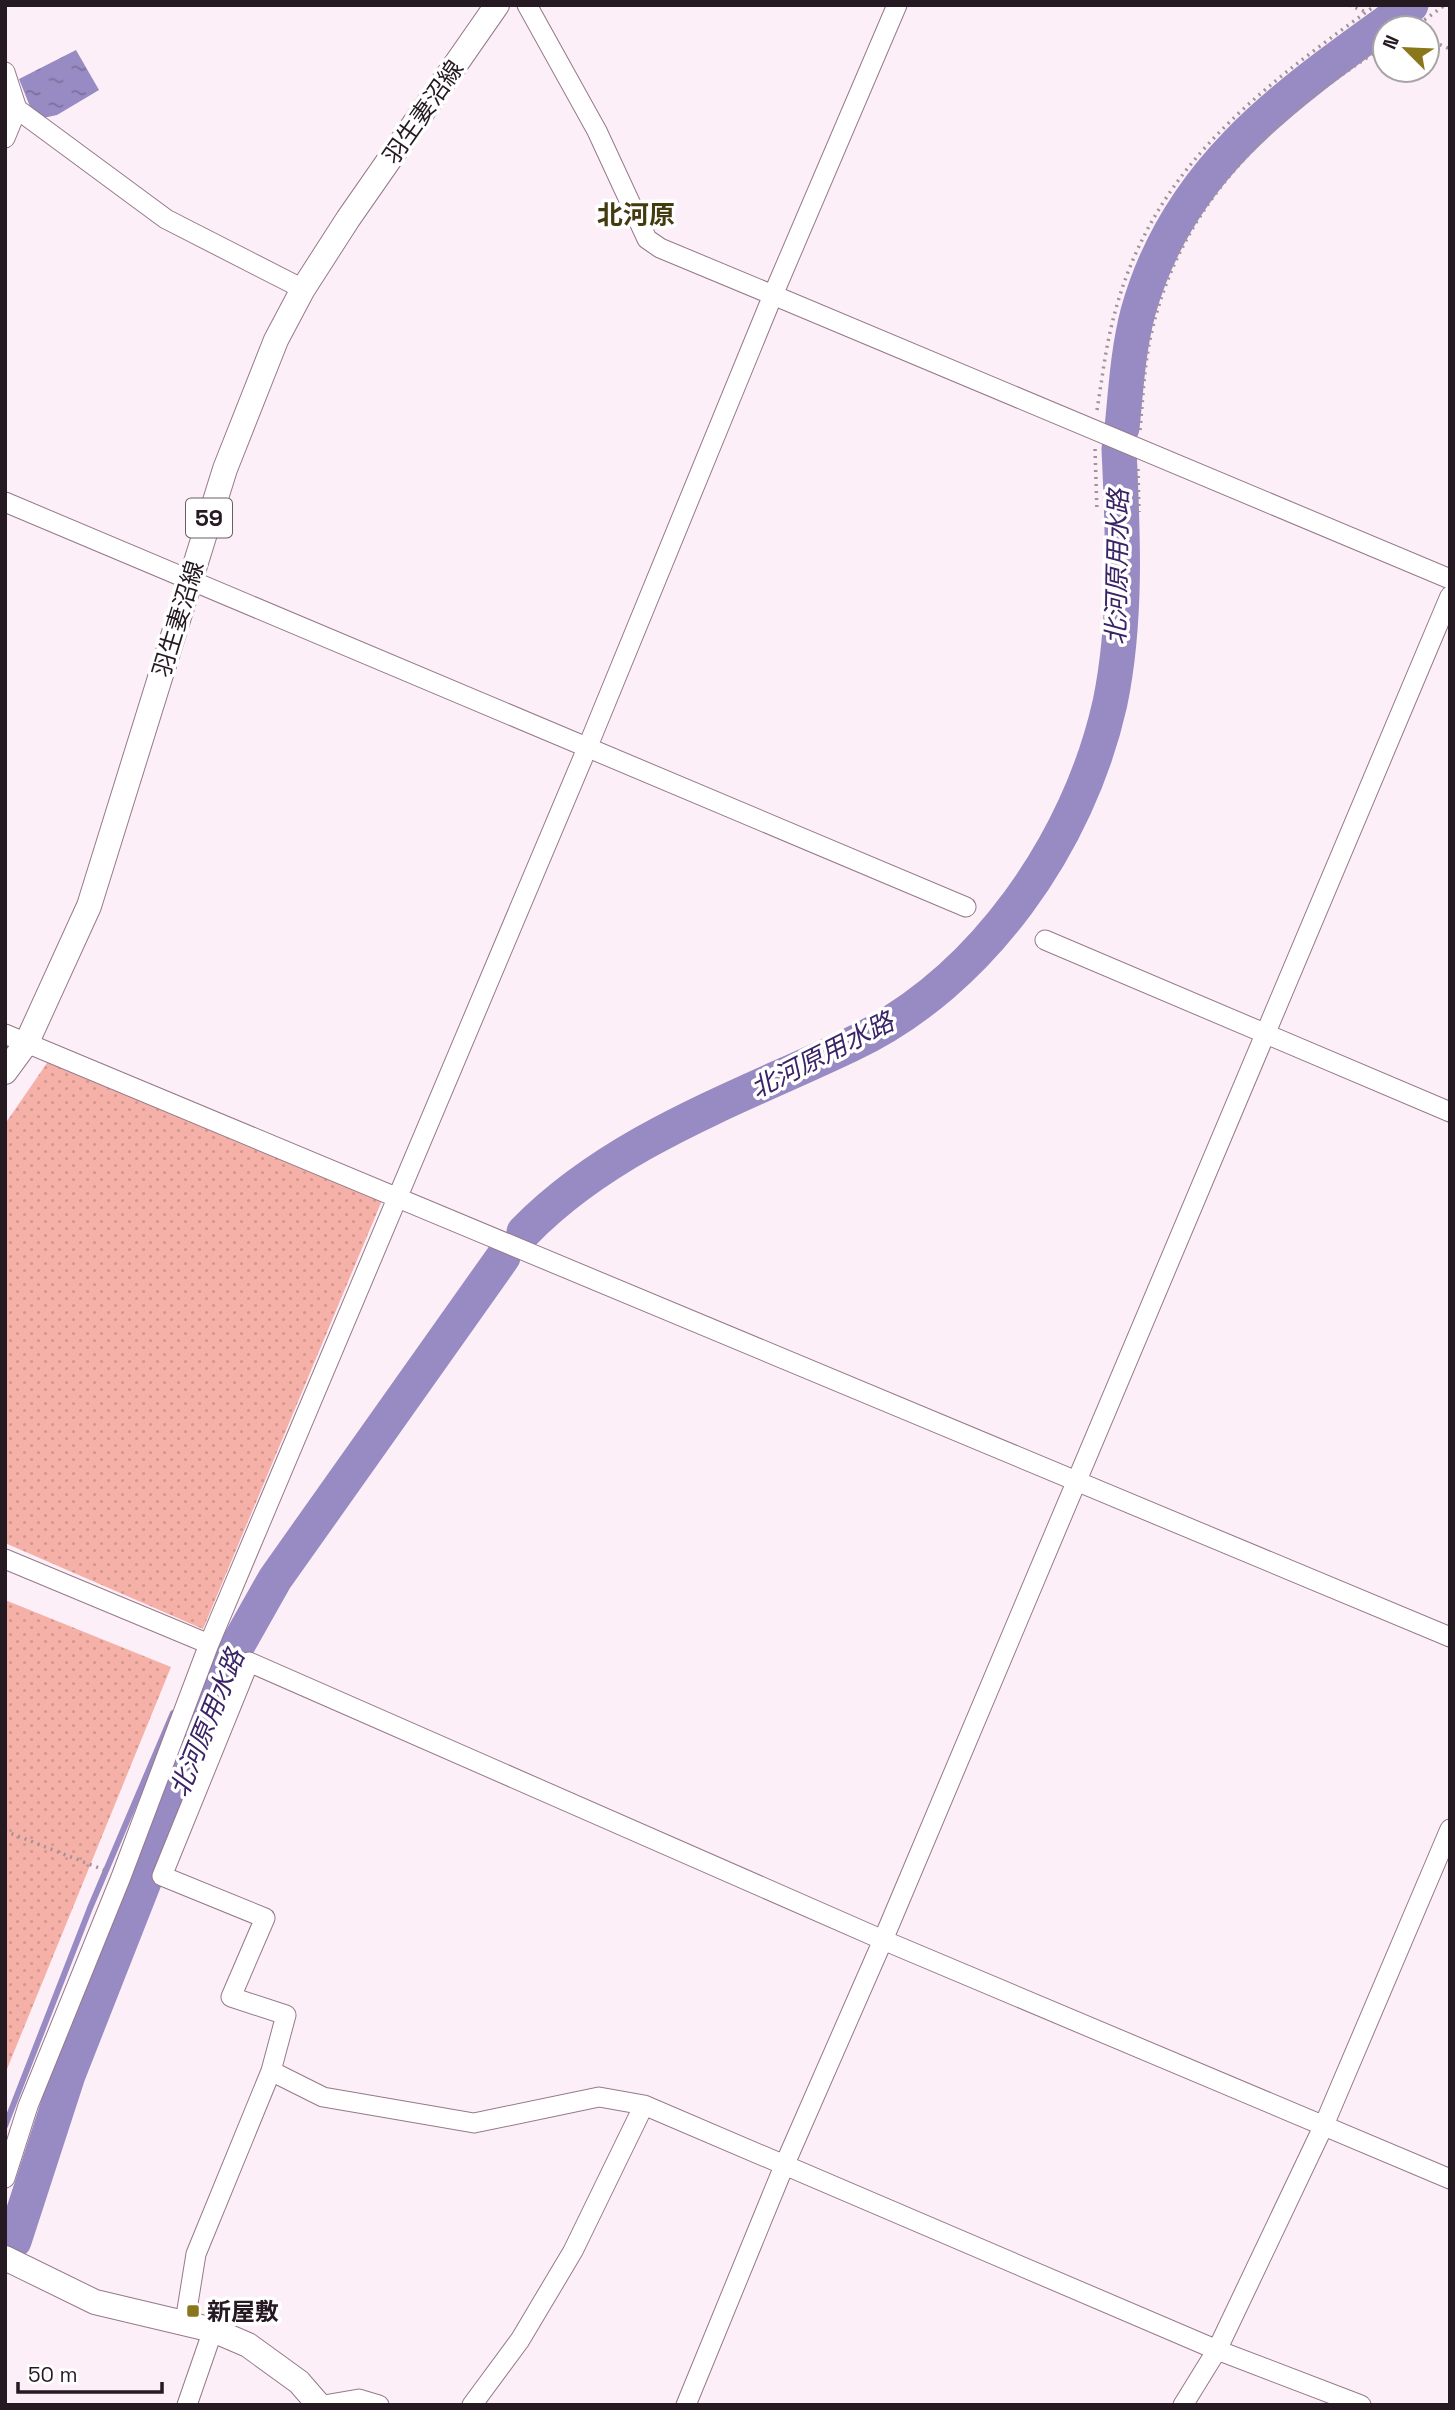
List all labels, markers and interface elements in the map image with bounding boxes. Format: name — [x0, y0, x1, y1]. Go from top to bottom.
north arrow — [1371, 14, 1441, 84]
text: N — [1377, 31, 1405, 53]
street label: 羽生妻沼線 — [376, 54, 470, 170]
district label: 北河原 — [597, 198, 675, 232]
water label: 北河原用水路 — [1099, 487, 1135, 645]
road number: 59 — [186, 498, 232, 538]
street label: 羽生妻沼線 — [146, 557, 210, 681]
water label: 北河原用水路 — [745, 1004, 901, 1106]
water label: 北河原用水路 — [162, 1642, 253, 1802]
place label: 新屋敷 — [207, 2296, 279, 2327]
marker: 新屋敷 — [185, 2303, 201, 2319]
scale bar — [18, 2350, 161, 2394]
text: 50 m — [28, 2361, 78, 2388]

